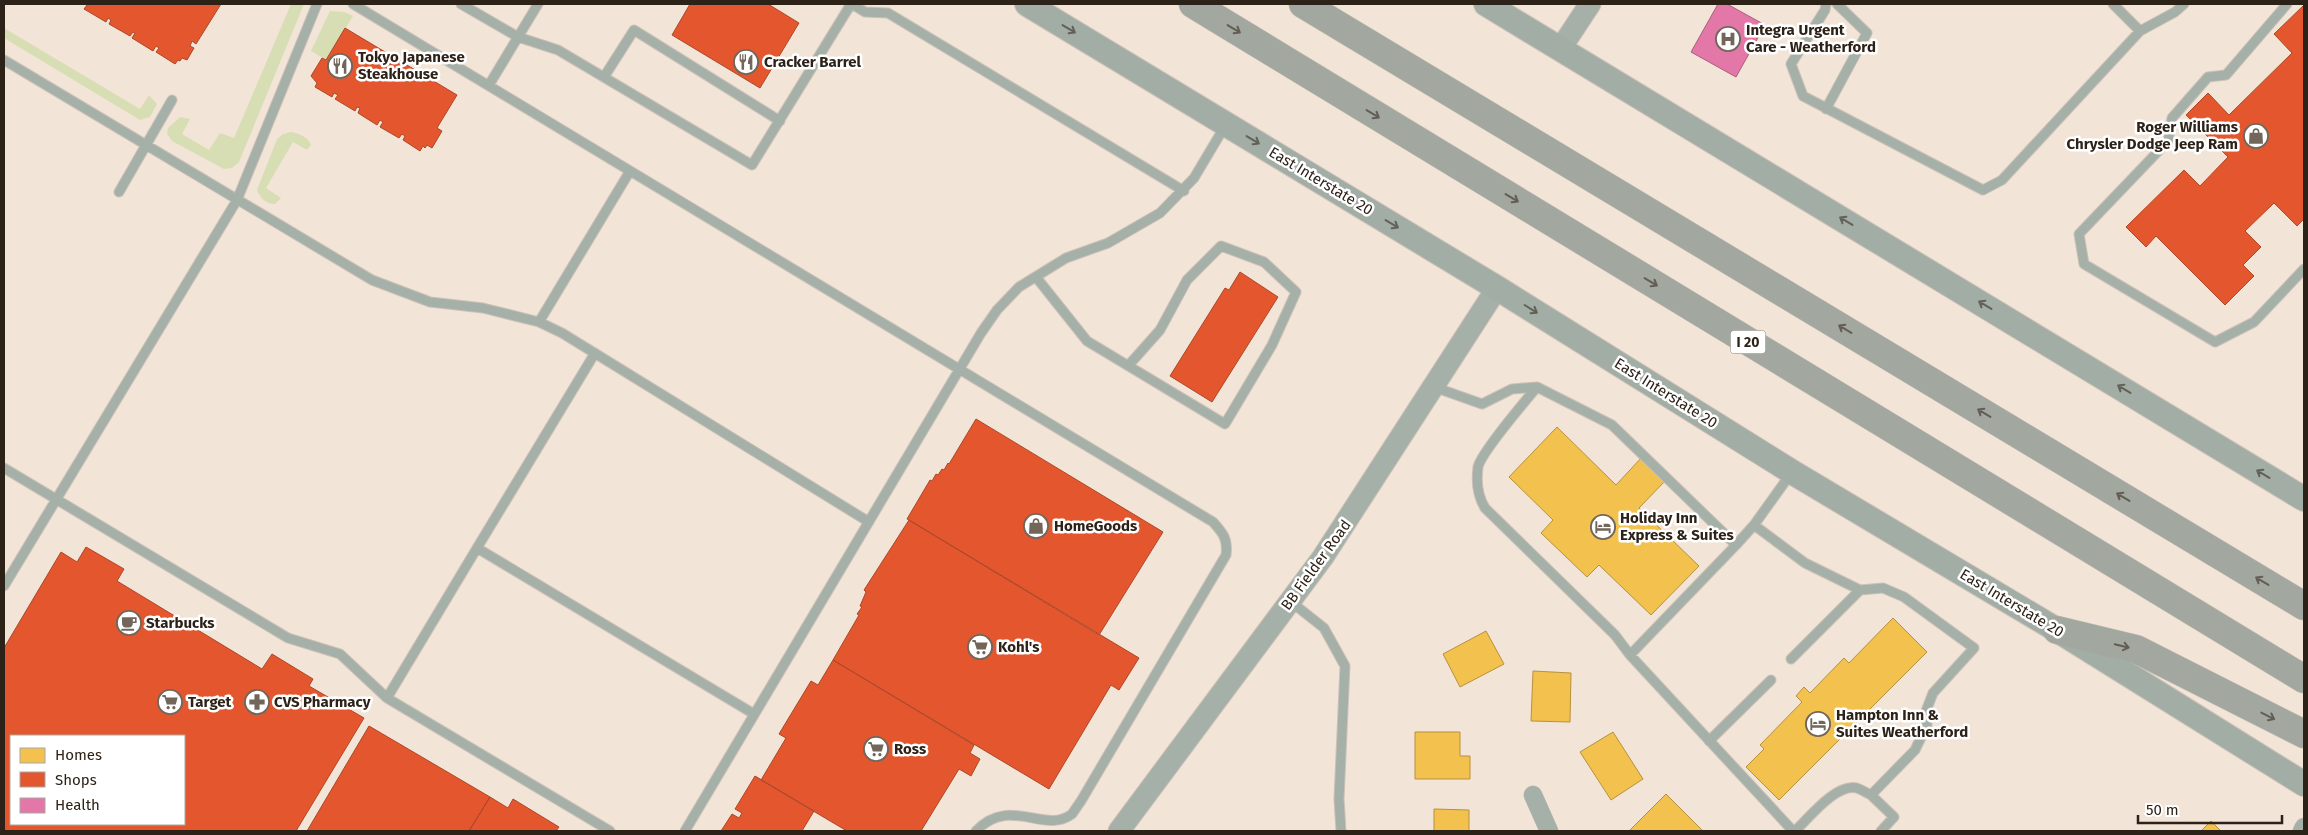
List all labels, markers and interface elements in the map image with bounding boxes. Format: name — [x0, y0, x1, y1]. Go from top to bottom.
place label: Integra Urgent Care - Weatherford — [1746, 21, 1876, 56]
one-way arrow — [1061, 24, 1075, 34]
one-way arrow — [1227, 25, 1241, 35]
hospital icon: Integra Urgent Care - Weatherford — [1715, 26, 1741, 52]
place label: Tokyo Japanese Steakhouse — [358, 48, 465, 83]
restaurant icon: Cracker Barrel — [733, 49, 759, 75]
restaurant icon: Tokyo Japanese Steakhouse — [327, 53, 353, 79]
place label: Cracker Barrel — [764, 53, 862, 71]
one-way arrow — [1366, 108, 1380, 119]
place label: Roger Williams Chrysler Dodge Jeep Ram — [2067, 118, 2238, 153]
shop icon: Roger Williams Chrysler Dodge Jeep Ram — [2243, 123, 2269, 149]
one-way arrow — [1246, 135, 1260, 145]
street label: East Interstate 20 — [1266, 143, 1376, 219]
one-way arrow — [1504, 194, 1518, 204]
one-way arrow — [1839, 215, 1853, 225]
one-way arrow — [1385, 219, 1399, 230]
one-way arrow — [1643, 278, 1657, 288]
one-way arrow — [1978, 300, 1992, 310]
one-way arrow — [1523, 304, 1537, 314]
one-way arrow — [1838, 324, 1852, 334]
road number: I 20 — [1730, 331, 1766, 354]
street label: East Interstate 20 — [1611, 354, 1721, 432]
one-way arrow — [2117, 384, 2131, 394]
one-way arrow — [1977, 408, 1991, 418]
one-way arrow — [2256, 468, 2270, 478]
one-way arrow — [2117, 491, 2131, 501]
place label: Holiday Inn Express & Suites — [1620, 509, 1734, 544]
shop icon: HomeGoods — [1023, 513, 1049, 539]
hotel icon: Holiday Inn Express & Suites — [1590, 514, 1616, 540]
street label: BB Fielder Road — [1277, 516, 1355, 614]
place label: HomeGoods — [1054, 517, 1137, 535]
street label: East Interstate 20 — [1957, 565, 2067, 641]
one-way arrow — [2256, 575, 2270, 585]
cafe icon: Starbucks — [116, 610, 142, 636]
place label: Starbucks — [146, 614, 215, 632]
supermarket icon: Kohl's — [967, 634, 993, 660]
place label: Kohl's — [998, 638, 1040, 656]
one-way arrow — [2113, 641, 2129, 651]
supermarket icon: Target — [157, 689, 183, 715]
pharmacy icon: CVS Pharmacy — [244, 689, 270, 715]
place label: Target — [188, 693, 232, 711]
place label: CVS Pharmacy — [274, 693, 371, 711]
place label: Hampton Inn & Suites Weatherford — [1836, 706, 1968, 741]
hotel icon: Hampton Inn & Suites Weatherford — [1805, 711, 1831, 737]
one-way arrow — [2260, 712, 2275, 721]
legend — [10, 735, 185, 825]
supermarket icon: Ross — [863, 736, 889, 762]
place label: Ross — [894, 740, 926, 758]
text: Homes — [55, 746, 102, 764]
text: Shops — [55, 771, 97, 789]
scale bar — [2138, 792, 2282, 824]
text: Health — [55, 796, 100, 814]
text: 50 m — [2146, 801, 2179, 819]

